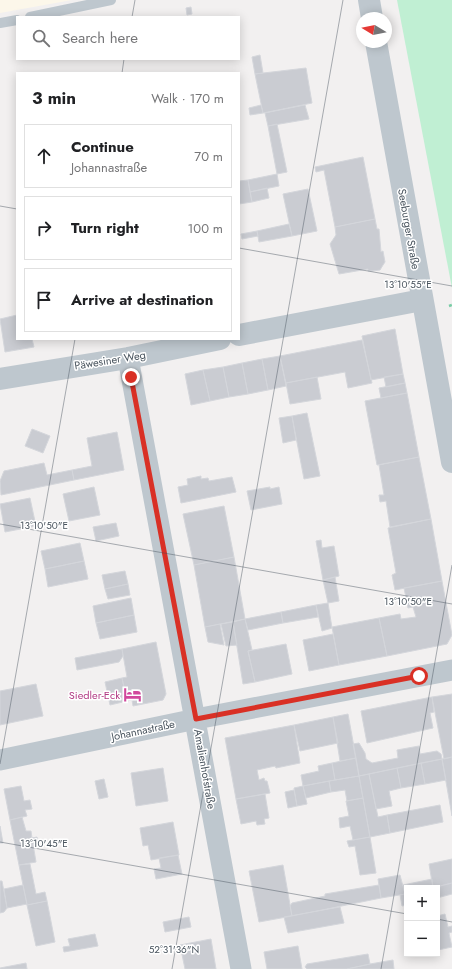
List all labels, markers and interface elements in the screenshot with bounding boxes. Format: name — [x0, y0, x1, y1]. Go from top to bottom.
north arrow — [356, 12, 392, 48]
search box — [16, 16, 240, 60]
icon: search — [30, 27, 52, 49]
text: Search here — [62, 27, 138, 49]
text: 3 min — [32, 86, 76, 110]
text: Walk · 170 m — [151, 89, 224, 108]
text: Continue — [71, 136, 134, 158]
icon: ahead — [33, 145, 55, 167]
text: 70 m — [194, 147, 223, 166]
text: Johannastraße — [71, 158, 147, 177]
street label: Seeburger Straße — [394, 187, 424, 271]
icon: right — [33, 217, 55, 239]
text: Turn right — [71, 217, 139, 239]
text: 100 m — [188, 219, 223, 238]
text: 13°10'55"E — [384, 277, 432, 292]
icon: arrive — [33, 289, 55, 311]
text: Arrive at destination — [71, 289, 213, 311]
street label: Päwesiner Weg — [73, 346, 147, 374]
route end — [122, 368, 140, 386]
text: 13°10'50"E — [20, 518, 68, 533]
text: 13°10'50"E — [384, 594, 432, 609]
route start — [410, 667, 428, 685]
hotel icon: Siedler-Eck — [123, 685, 143, 705]
place label: Siedler-Eck — [69, 687, 120, 703]
street label: Johannastraße — [108, 715, 177, 745]
street label: Amalienhofstraße — [190, 728, 220, 811]
text: 13°10'45"E — [20, 836, 68, 851]
map controls — [404, 885, 440, 957]
button: + — [404, 885, 440, 921]
button: − — [404, 921, 440, 957]
text: 52°31'36"N — [149, 942, 199, 957]

